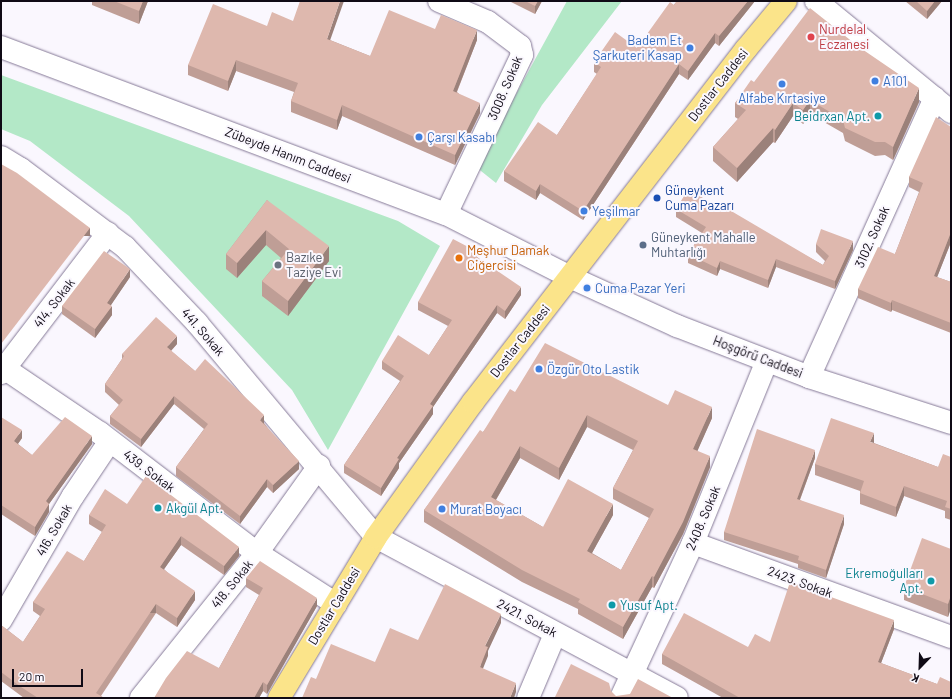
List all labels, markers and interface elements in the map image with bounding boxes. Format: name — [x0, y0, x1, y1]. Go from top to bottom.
place label: Nurdelal Eczanesi — [819, 22, 869, 53]
marker: Nurdelal Eczanesi — [806, 32, 816, 42]
place label: Badem Et Şarkuteri Kasap — [593, 33, 682, 64]
marker: Badem Et Şarkuteri Kasap — [685, 43, 695, 53]
street label: Dostlar Caddesi — [685, 45, 751, 125]
street label: 3008. Sokak — [484, 53, 526, 123]
place label: A101 — [883, 73, 907, 89]
marker: A101 — [870, 76, 880, 86]
marker: Alfabe Kırtasiye — [777, 79, 787, 89]
place label: Alfabe Kırtasiye — [738, 90, 826, 106]
place label: Beidrxan Apt. — [794, 108, 870, 124]
marker: Beidrxan Apt. — [873, 111, 883, 121]
street label: Zübeyde Hanım Caddesi — [223, 124, 353, 186]
place label: Çarşı Kasabı — [427, 129, 495, 145]
marker: Çarşı Kasabı — [414, 132, 424, 142]
place label: Güneykent Cuma Pazarı — [665, 183, 734, 214]
marker: Güneykent Cuma Pazarı — [652, 193, 662, 203]
place label: Yeşilmar — [592, 203, 640, 219]
street label: 3102. Sokak — [851, 204, 893, 270]
marker: Yeşilmar — [579, 206, 589, 216]
place label: Güneykent Mahalle Muhtarlığı — [651, 230, 756, 261]
marker: Güneykent Mahalle Muhtarlığı — [638, 240, 648, 250]
place label: Meşhur Damak Ciğercisi — [467, 243, 549, 274]
place label: Bazıke Taziye Evi — [286, 250, 342, 281]
marker: Meşhur Damak Ciğercisi — [454, 253, 464, 263]
marker: Bazıke Taziye Evi — [273, 260, 283, 270]
street label: 414. Sokak — [30, 275, 78, 331]
place label: Cuma Pazar Yeri — [595, 280, 685, 296]
marker: Cuma Pazar Yeri — [582, 283, 592, 293]
street label: Dostlar Caddesi — [487, 301, 553, 381]
street label: 441. Sokak — [178, 305, 228, 359]
street label: Hoşgörü Caddesi — [711, 333, 805, 381]
place label: Özgür Oto Lastik — [547, 361, 639, 377]
marker: Özgür Oto Lastik — [534, 364, 544, 374]
street label: 439. Sokak — [120, 446, 178, 496]
street label: 2408. Sokak — [682, 483, 724, 553]
place label: Akgül Apt. — [166, 500, 223, 516]
street label: 416. Sokak — [33, 501, 75, 559]
place label: Murat Boyacı — [450, 501, 522, 517]
marker: Akgül Apt. — [153, 503, 163, 513]
marker: Murat Boyacı — [437, 504, 447, 514]
street label: 418. Sokak — [208, 557, 256, 611]
street label: 2423. Sokak — [765, 563, 835, 601]
street label: Dostlar Caddesi — [305, 564, 363, 648]
place label: Ekremoğulları Apt. — [845, 566, 923, 597]
marker: Ekremoğulları Apt. — [926, 576, 936, 586]
street label: 2421. Sokak — [494, 596, 560, 640]
place label: Yusuf Apt. — [620, 597, 678, 613]
marker: Yusuf Apt. — [607, 600, 617, 610]
north arrow — [900, 647, 940, 687]
scale bar — [14, 661, 85, 687]
text: 20 m — [19, 669, 45, 683]
text: K — [909, 671, 921, 686]

